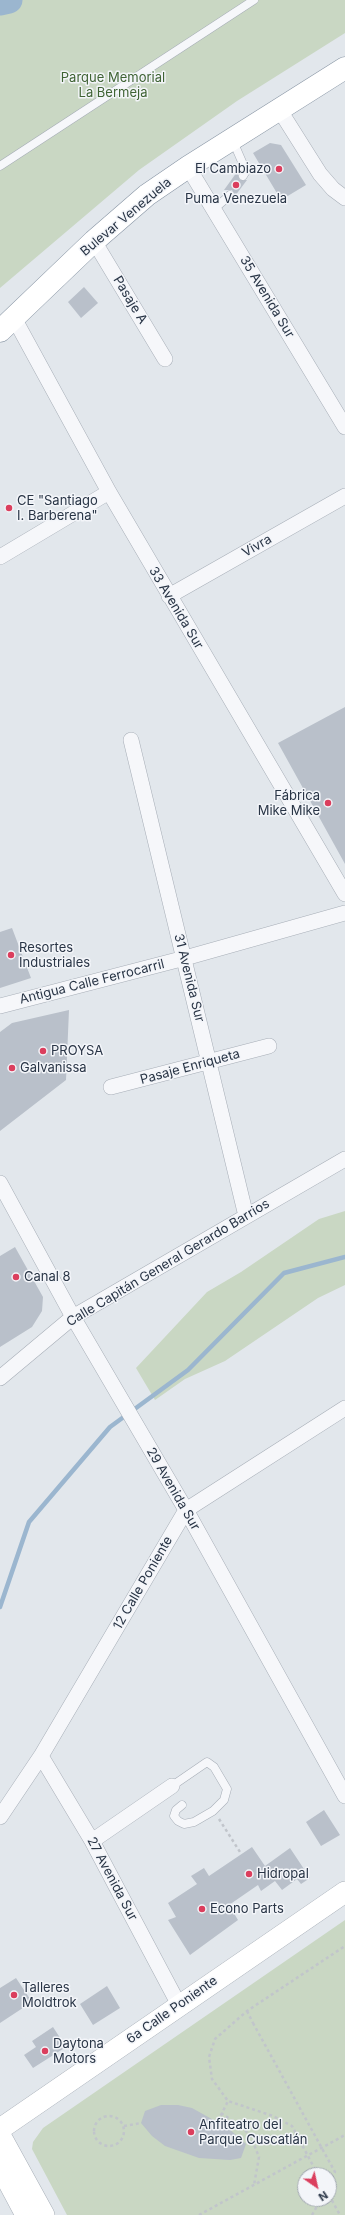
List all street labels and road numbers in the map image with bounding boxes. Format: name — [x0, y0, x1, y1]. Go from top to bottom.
street label: Bulevar Venezuela — [77, 175, 175, 259]
street label: 35 Avenida Sur — [236, 253, 298, 341]
street label: Pasaje A — [110, 273, 150, 327]
street label: Vivra — [239, 531, 275, 561]
street label: 33 Avenida Sur — [145, 564, 207, 652]
street label: 31 Avenida Sur — [171, 932, 207, 1024]
street label: Antigua Calle Ferrocarril — [18, 956, 166, 1008]
street label: Pasaje Enriqueta — [138, 1046, 242, 1088]
street label: Calle Capitán General Gerardo Barrios — [64, 1196, 272, 1330]
street label: 29 Avenida Sur — [143, 1445, 203, 1533]
street label: 12 Calle Poniente — [110, 1534, 176, 1632]
street label: 27 Avenida Sur — [83, 1835, 141, 1923]
street label: 6a Calle Poniente — [124, 1973, 220, 2047]

